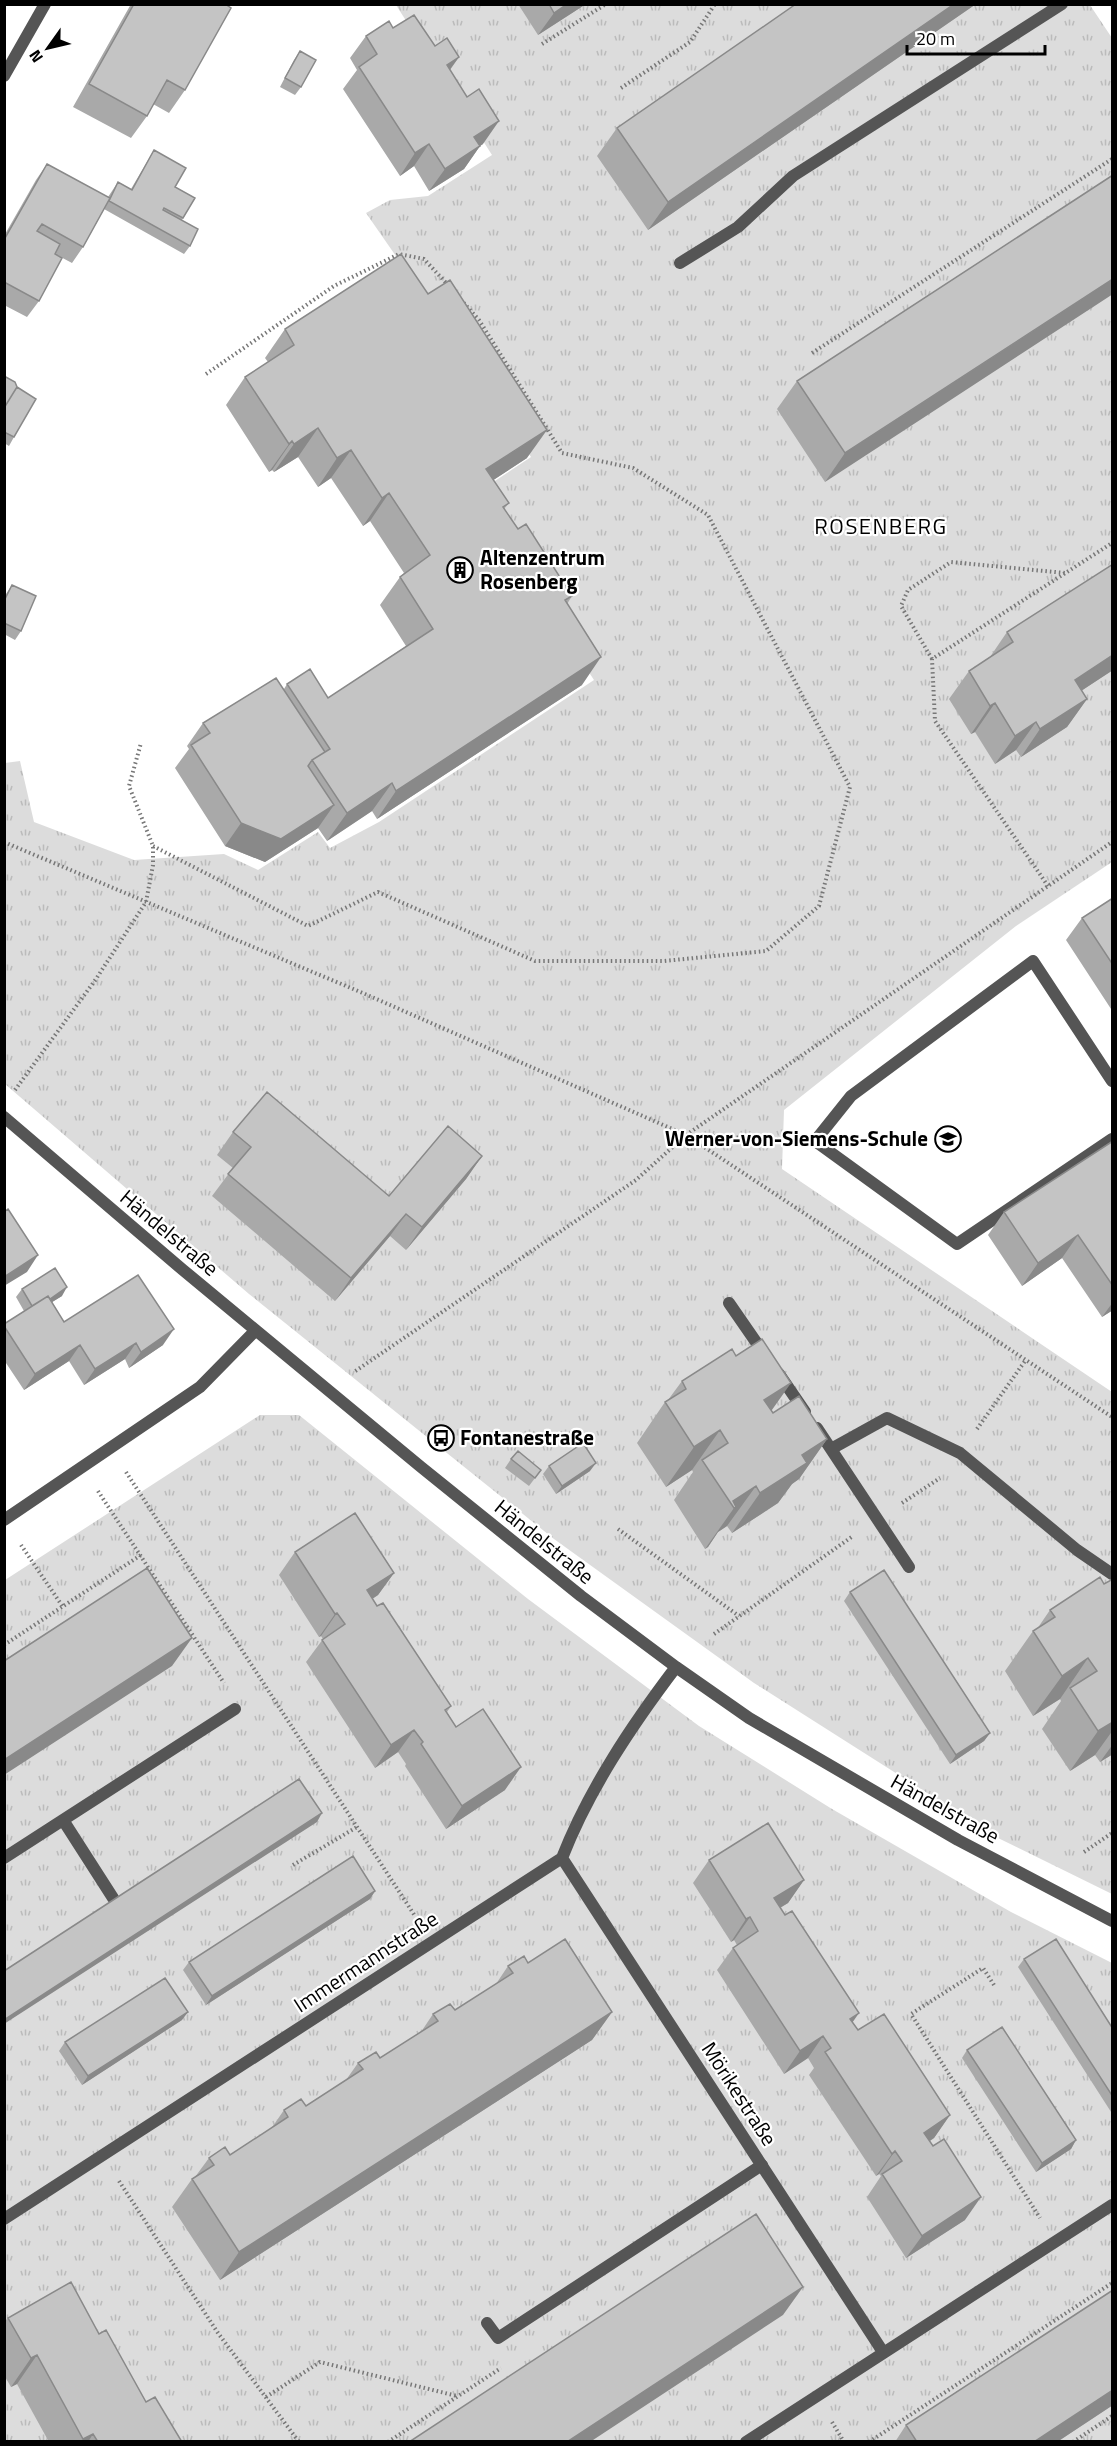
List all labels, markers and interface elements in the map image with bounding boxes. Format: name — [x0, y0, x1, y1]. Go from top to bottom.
north arrow — [18, 18, 78, 78]
scale bar — [907, 18, 1045, 56]
text: 20 m — [916, 25, 955, 52]
text: N — [23, 45, 49, 68]
district label: ROSENBERG — [814, 509, 948, 543]
place label: Altenzentrum Rosenberg — [480, 541, 605, 597]
building icon: Altenzentrum Rosenberg — [445, 555, 475, 585]
place label: Werner-von-Siemens-Schule — [665, 1122, 928, 1154]
school or university icon: Werner-von-Siemens-Schule — [933, 1124, 963, 1154]
street label: Händelstraße — [113, 1181, 226, 1283]
place label: Fontanestraße — [460, 1421, 594, 1453]
bus stop icon: Fontanestraße — [426, 1423, 456, 1453]
street label: Händelstraße — [488, 1491, 601, 1591]
street label: Händelstraße — [885, 1765, 1006, 1851]
street label: Immermannstraße — [287, 1902, 444, 2020]
street label: Mörikestraße — [694, 2035, 786, 2152]

